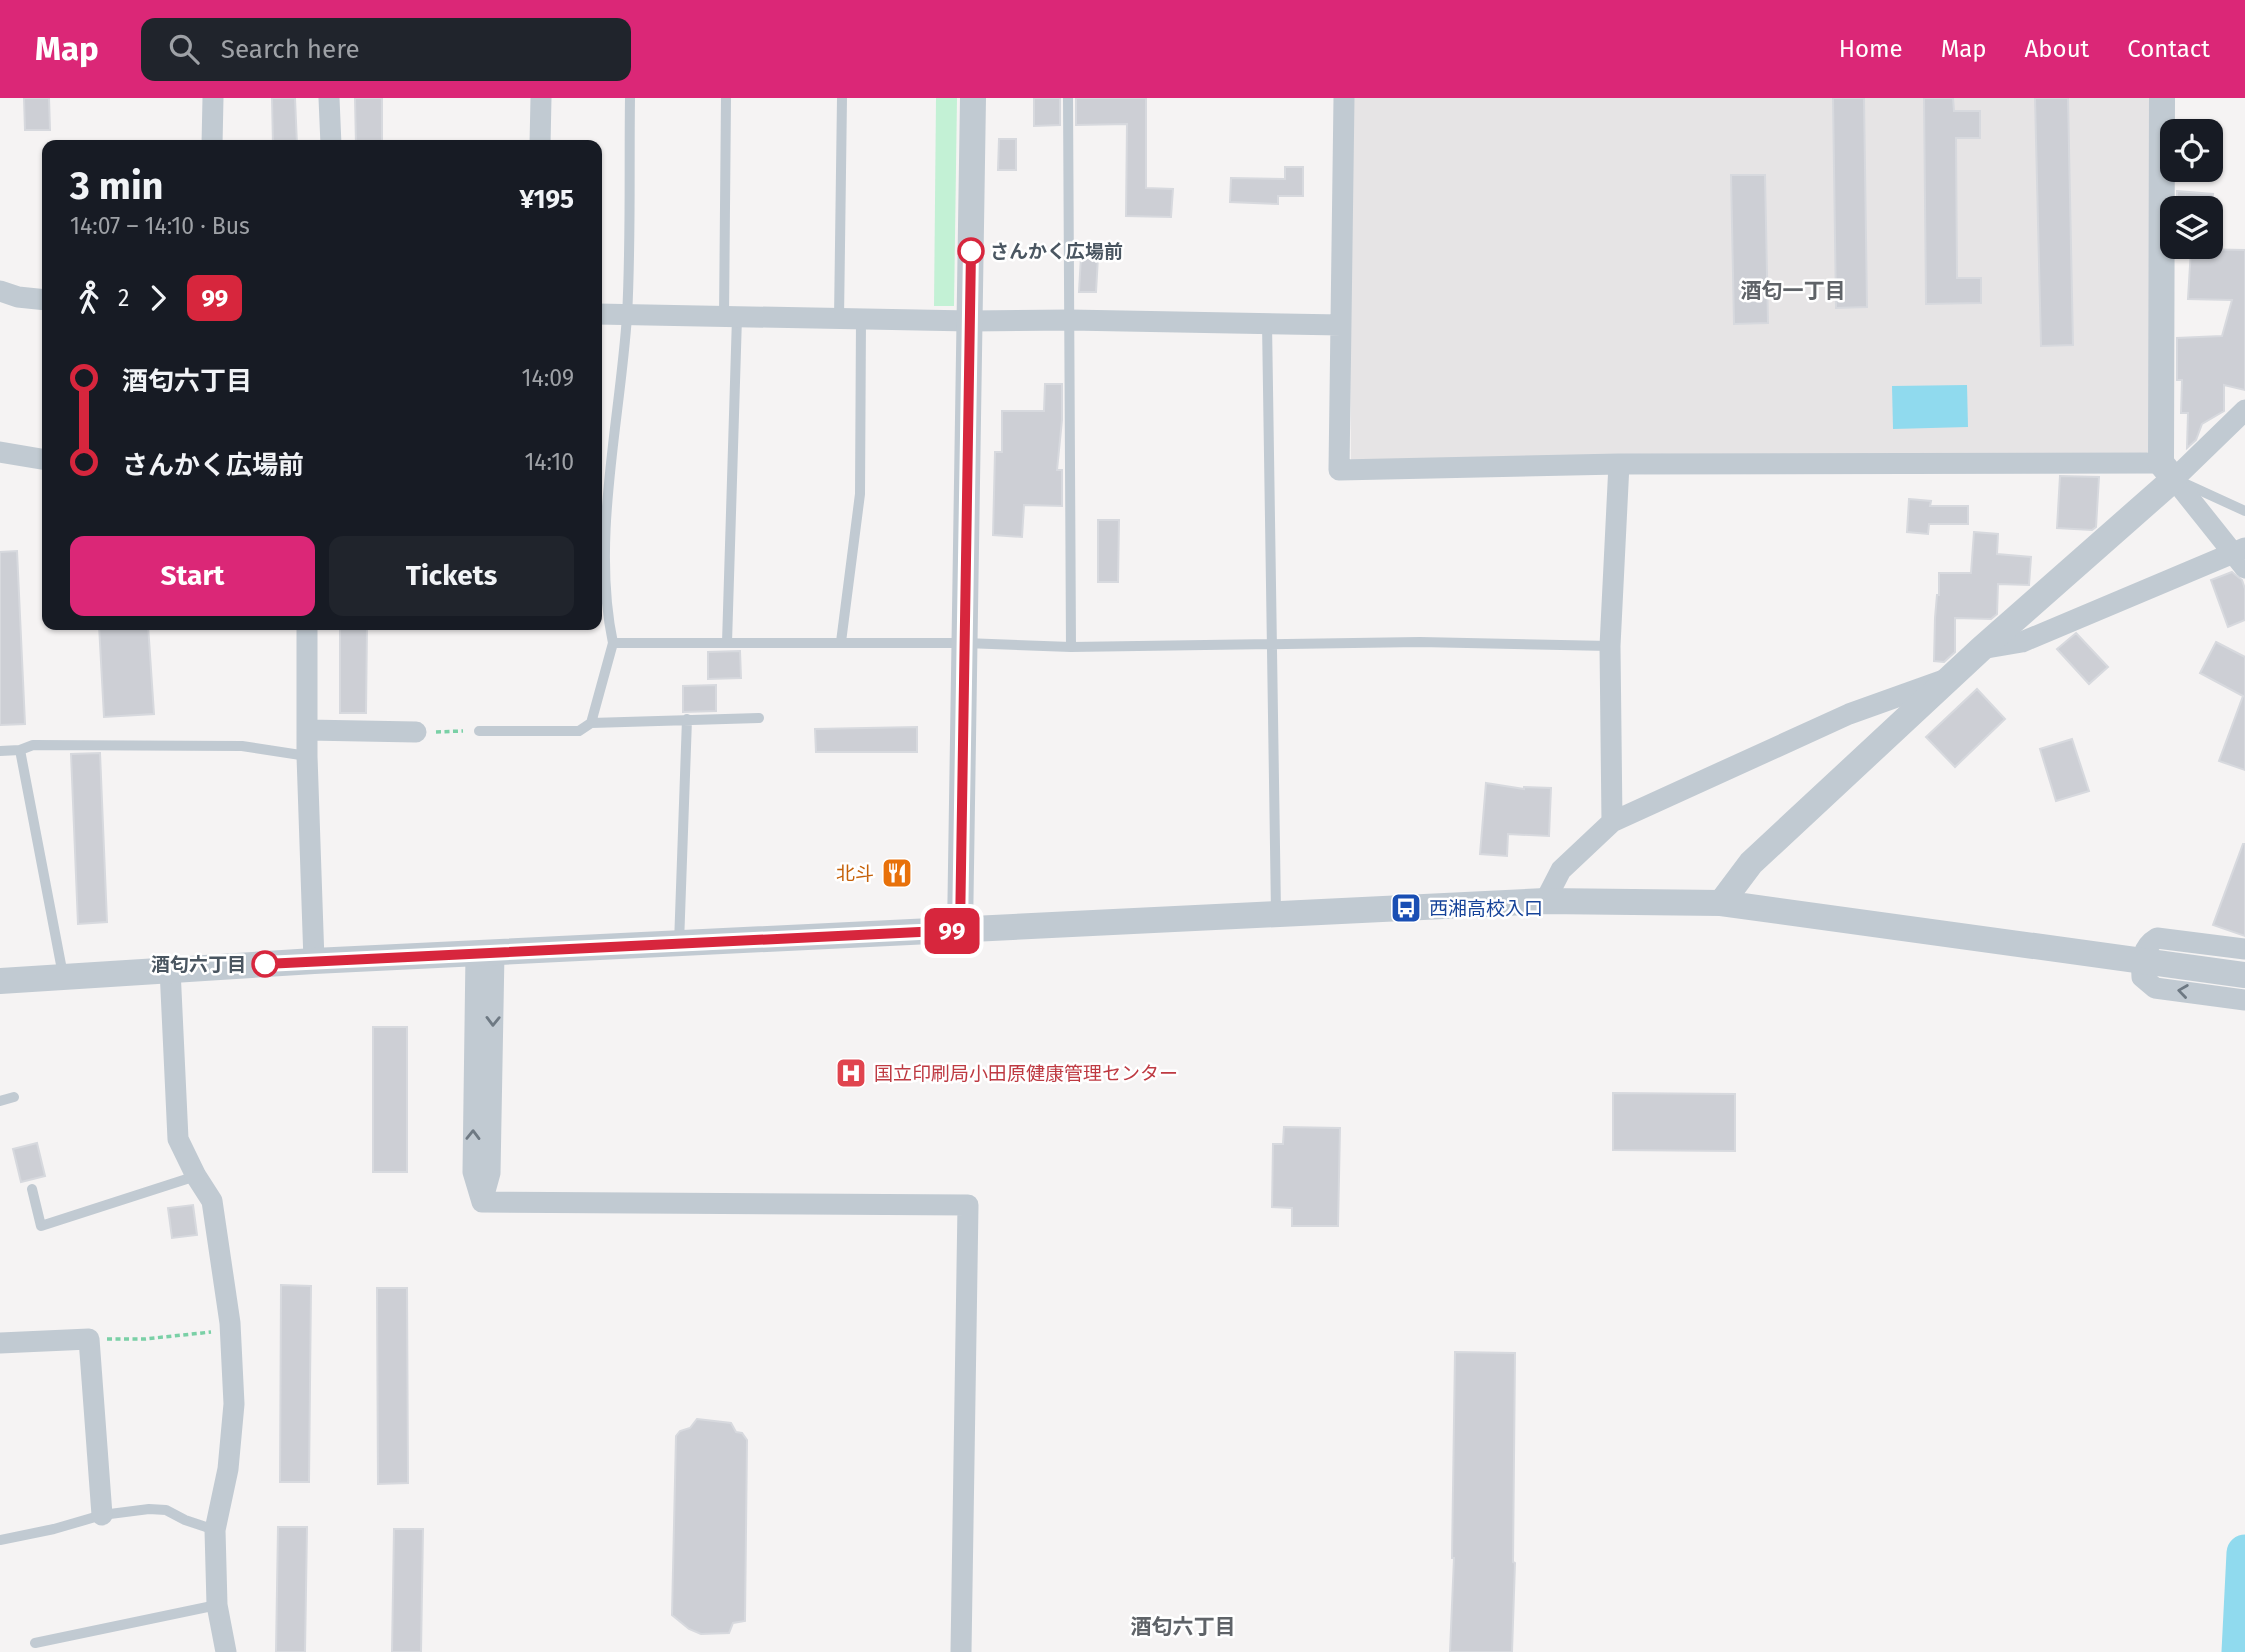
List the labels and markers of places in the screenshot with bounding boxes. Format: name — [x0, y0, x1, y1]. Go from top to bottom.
marker: さんかく広場前 — [958, 238, 984, 264]
place label: さんかく広場前 — [990, 240, 1123, 263]
restaurant icon: 北斗 — [880, 856, 914, 890]
place label: 北斗 — [836, 862, 874, 885]
bus stop icon: 西湘高校入口 — [1389, 891, 1423, 925]
place label: 西湘高校入口 — [1429, 897, 1543, 920]
marker: 酒匂六丁目 — [252, 951, 278, 977]
place label: 酒匂六丁目 — [151, 953, 246, 976]
hospital icon: 国立印刷局小田原健康管理センター — [834, 1056, 868, 1090]
place label: 国立印刷局小田原健康管理センター — [874, 1062, 1178, 1085]

